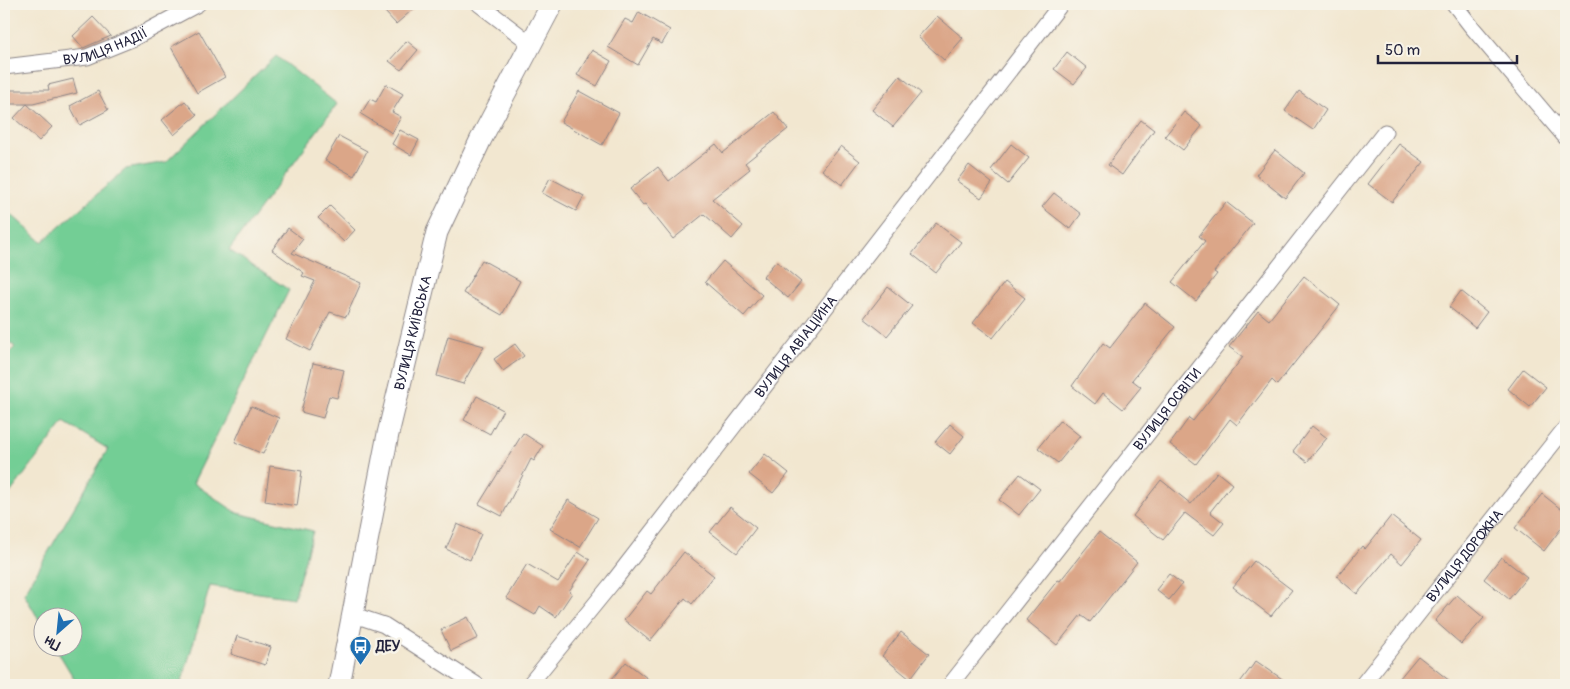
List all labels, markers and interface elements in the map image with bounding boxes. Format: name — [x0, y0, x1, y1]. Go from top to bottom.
street label: ВУЛИЦЯ НАДІЇ — [62, 24, 151, 69]
scale bar — [1378, 32, 1516, 64]
text: 50 m — [1385, 41, 1420, 60]
street label: ВУЛИЦЯ КИЇВСЬКА — [391, 274, 435, 392]
street label: ВУЛИЦЯ АВІАЦІЙНА — [751, 292, 841, 401]
street label: ВУЛИЦЯ ОСВІТИ — [1130, 365, 1205, 454]
street label: ВУЛИЦЯ ДОРОЖНА — [1423, 506, 1507, 606]
north arrow — [32, 606, 82, 656]
text: Пн — [42, 632, 63, 654]
bus stop icon: ДЕУ — [348, 634, 372, 665]
place label: ДЕУ — [375, 638, 401, 655]

